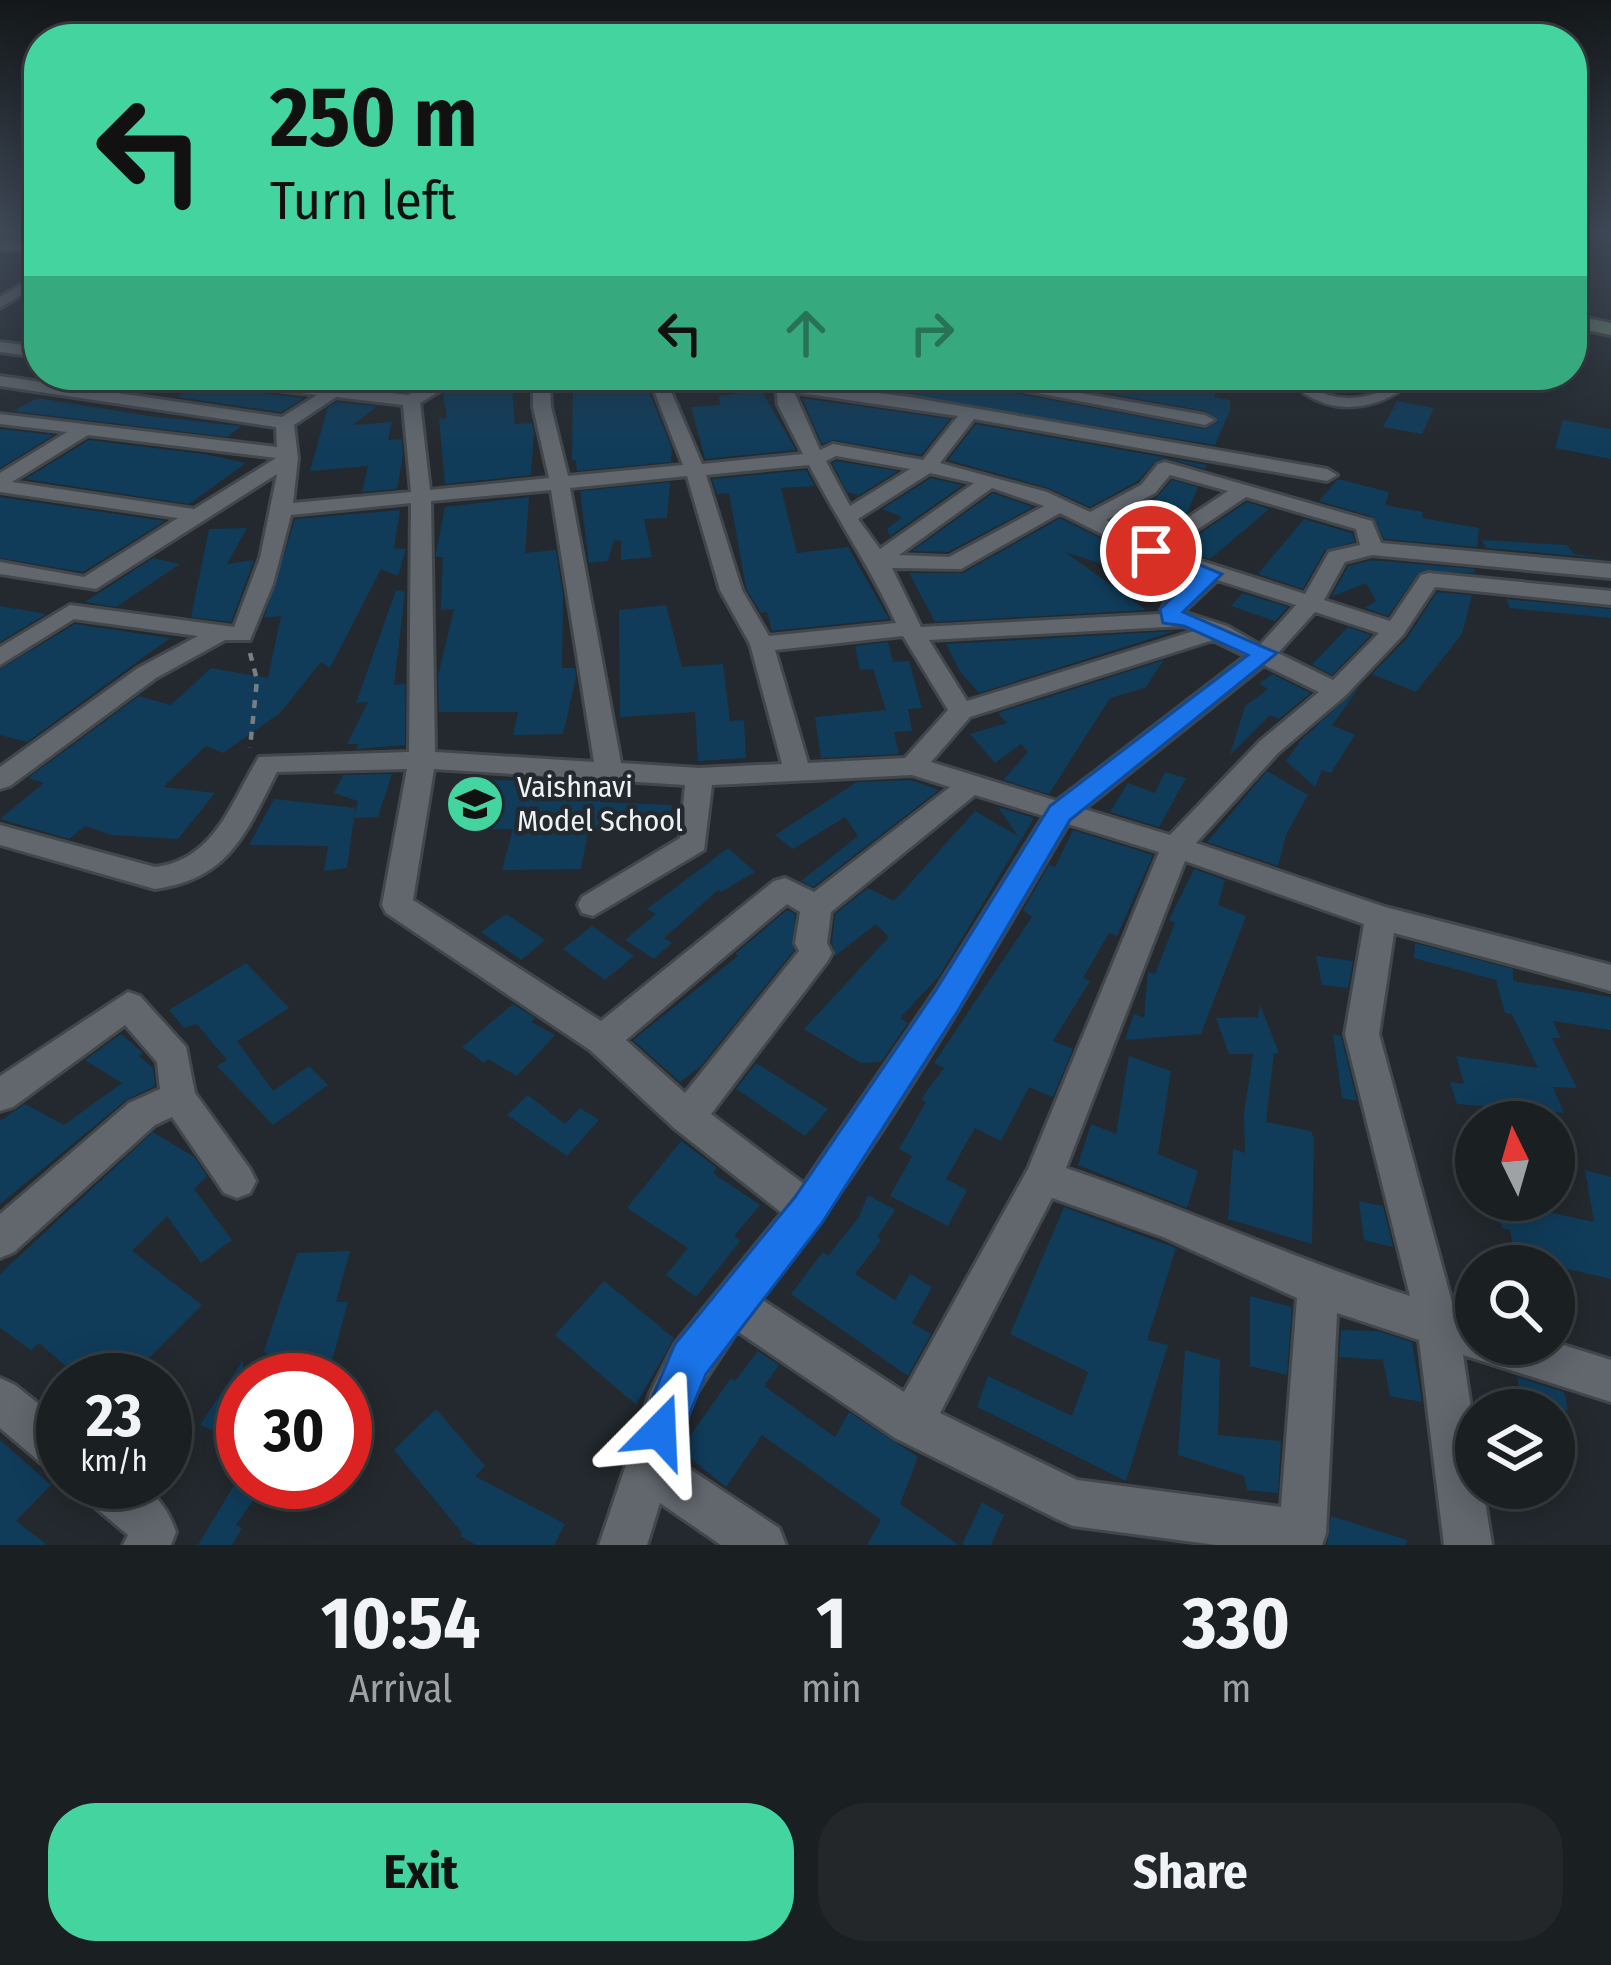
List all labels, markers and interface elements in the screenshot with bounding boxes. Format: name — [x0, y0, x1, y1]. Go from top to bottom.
text: 250 m — [270, 67, 478, 168]
icon: left — [72, 72, 228, 228]
text: Turn left — [270, 169, 456, 233]
icon: left — [647, 300, 713, 366]
icon: ahead — [773, 300, 839, 366]
icon: right — [899, 300, 965, 366]
pin — [1100, 500, 1202, 602]
icon: arrive — [1118, 518, 1184, 584]
place label: Vaishnavi Model School — [517, 769, 683, 839]
school or university icon: Vaishnavi Model School — [444, 773, 506, 835]
north arrow — [1455, 1101, 1575, 1221]
map controls — [1455, 1101, 1575, 1509]
button: search — [1455, 1245, 1575, 1365]
speed limit sign: 30 — [216, 1353, 372, 1509]
position arrow — [597, 1368, 723, 1494]
text: 23 — [86, 1380, 142, 1452]
button: layers — [1455, 1389, 1575, 1509]
text: km/h — [81, 1443, 147, 1479]
text: 10:54 — [321, 1581, 480, 1667]
text: 1 — [816, 1581, 847, 1667]
text: 330 — [1183, 1581, 1290, 1667]
text: Arrival — [349, 1666, 452, 1712]
text: min — [801, 1666, 862, 1712]
text: m — [1221, 1666, 1251, 1712]
button: Exit — [48, 1803, 794, 1941]
button: Share — [818, 1803, 1563, 1941]

